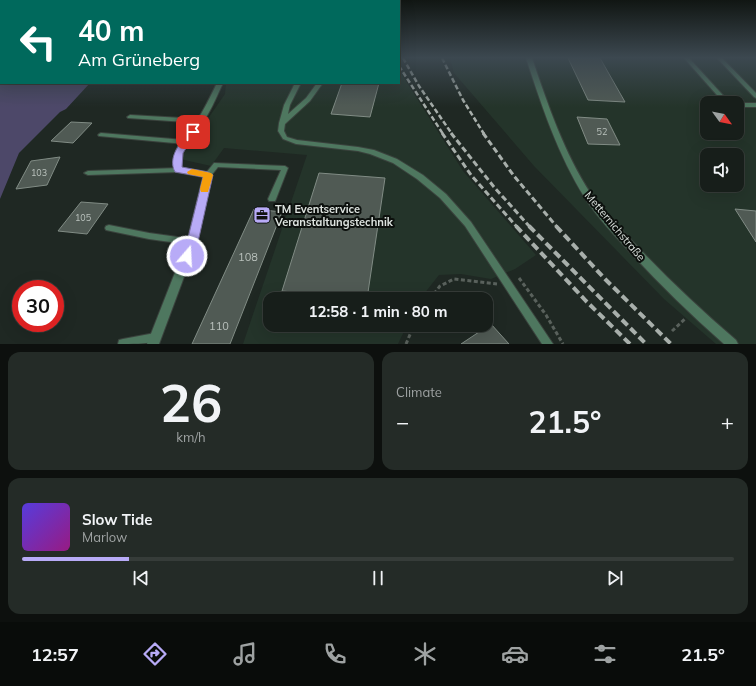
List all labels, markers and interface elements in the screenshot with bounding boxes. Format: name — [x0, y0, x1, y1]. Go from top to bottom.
text: 40 m — [78, 13, 144, 48]
icon: left — [12, 16, 64, 68]
text: Am Grüneberg — [78, 48, 200, 71]
north arrow — [700, 96, 744, 140]
map controls — [700, 96, 744, 192]
pin — [176, 115, 210, 149]
icon: arrive — [182, 121, 204, 143]
house number: 52 — [597, 126, 607, 137]
button: sound — [700, 148, 744, 192]
house number: 103 — [31, 167, 47, 178]
street label: Metternichstraße — [582, 188, 648, 264]
place label: TM Eventservice Veranstaltungstechnik — [274, 202, 394, 229]
office icon: TM Eventservice Veranstaltungstechnik — [252, 205, 272, 225]
house number: 105 — [75, 212, 92, 223]
position arrow — [166, 235, 208, 277]
house number: 108 — [238, 250, 258, 264]
speed limit sign: 30 — [12, 280, 64, 332]
text: 12:58 · 1 min · 80 m — [309, 302, 447, 321]
house number: 110 — [209, 319, 229, 333]
text: 26 — [160, 370, 222, 435]
text: Climate — [396, 384, 442, 400]
text: 21.5° — [529, 403, 601, 441]
text: − — [396, 408, 409, 436]
text: + — [721, 408, 734, 436]
text: km/h — [176, 429, 206, 445]
text: Slow Tide — [82, 510, 152, 529]
text: Marlow — [82, 529, 127, 545]
icon: previous — [130, 567, 152, 589]
icon: pause — [367, 567, 389, 589]
icon: next — [604, 567, 626, 589]
icon: directions — [141, 640, 169, 668]
icon: music — [231, 640, 259, 668]
icon: phone — [321, 640, 349, 668]
icon: climate — [411, 640, 439, 668]
icon: car — [501, 640, 529, 668]
icon: filters — [591, 640, 619, 668]
text: 12:57 — [31, 643, 79, 666]
text: 21.5° — [681, 643, 725, 666]

